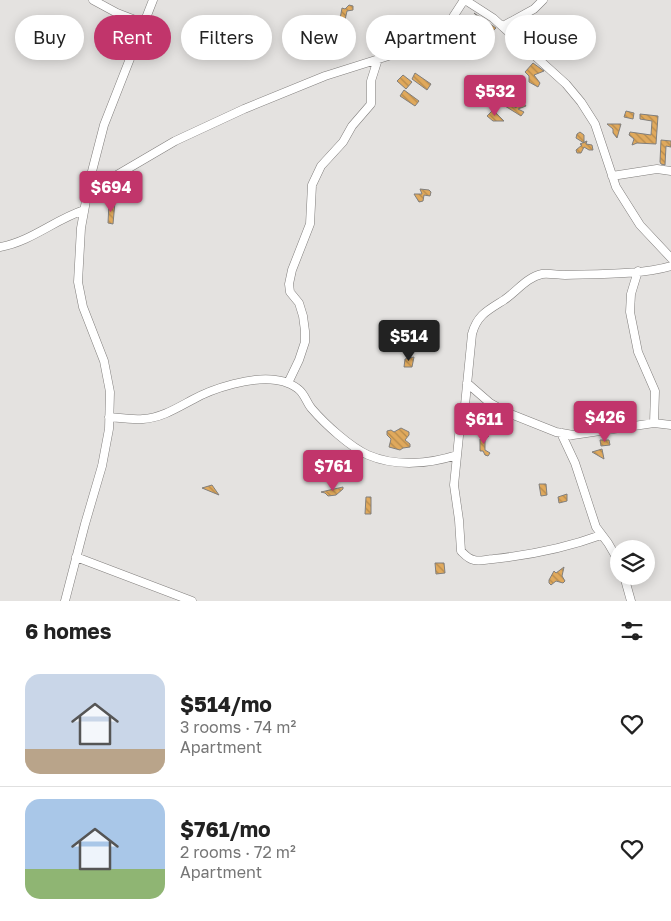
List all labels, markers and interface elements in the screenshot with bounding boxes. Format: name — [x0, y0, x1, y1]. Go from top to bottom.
chip: Buy — [15, 15, 84, 60]
chip: Rent — [94, 15, 171, 60]
chip: Filters — [181, 15, 272, 60]
chip: New — [282, 15, 356, 60]
chip: Apartment — [366, 15, 495, 60]
chip: House — [505, 15, 596, 60]
pin: $532 — [465, 74, 525, 117]
text: $532 — [475, 81, 515, 101]
pin: $694 — [81, 170, 141, 213]
text: $694 — [90, 177, 132, 197]
pin: $514 — [379, 320, 439, 362]
text: $514 — [390, 326, 428, 346]
pin: $426 — [575, 400, 635, 443]
pin: $611 — [454, 402, 514, 445]
text: $426 — [585, 407, 625, 427]
text: $611 — [465, 409, 503, 429]
pin: $761 — [303, 450, 363, 492]
text: $761 — [314, 456, 352, 476]
map controls — [610, 540, 655, 585]
button: layers — [610, 540, 655, 585]
icon: filters — [618, 617, 646, 645]
text: 6 homes — [25, 618, 111, 644]
text: $514/mo — [180, 691, 272, 717]
icon: home — [65, 694, 125, 754]
icon: heart — [618, 710, 646, 738]
text: 3 rooms · 74 m² — [180, 717, 296, 737]
text: Apartment — [180, 737, 262, 757]
text: $761/mo — [180, 816, 271, 842]
icon: home — [65, 819, 125, 879]
icon: heart — [618, 835, 646, 863]
text: 2 rooms · 72 m² — [180, 842, 296, 862]
text: Apartment — [180, 862, 262, 882]

